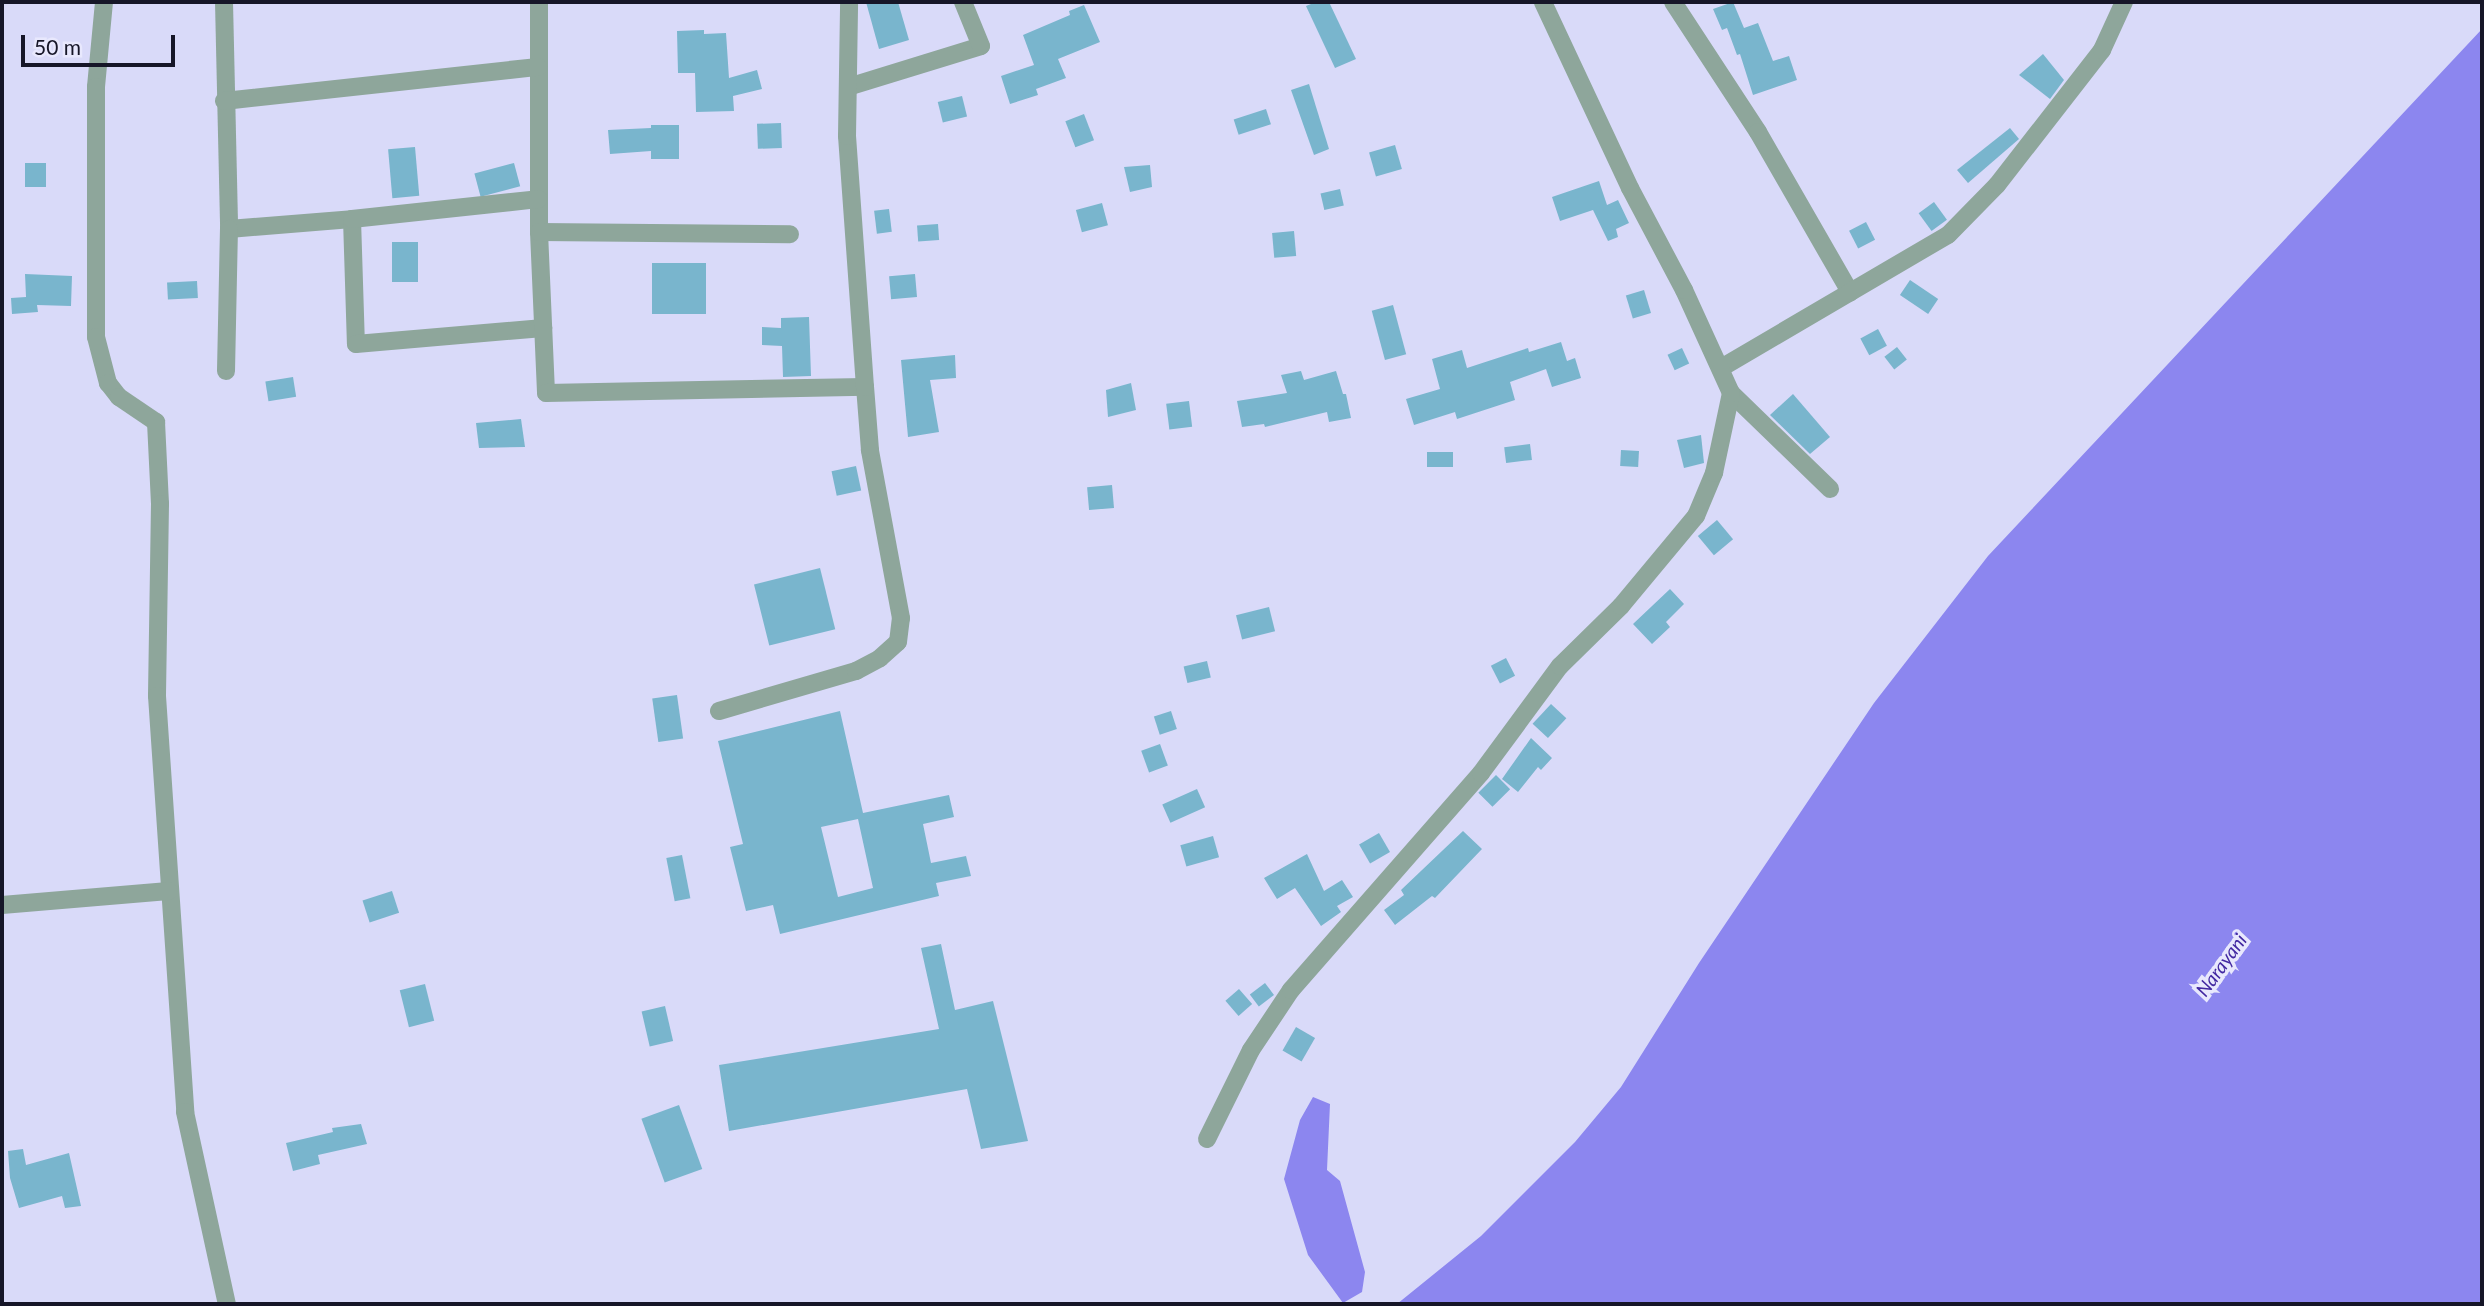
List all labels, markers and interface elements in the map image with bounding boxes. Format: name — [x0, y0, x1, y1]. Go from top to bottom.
scale bar — [24, 21, 178, 65]
text: 50 m — [34, 34, 81, 59]
water label: Narayani — [2191, 929, 2251, 1001]

